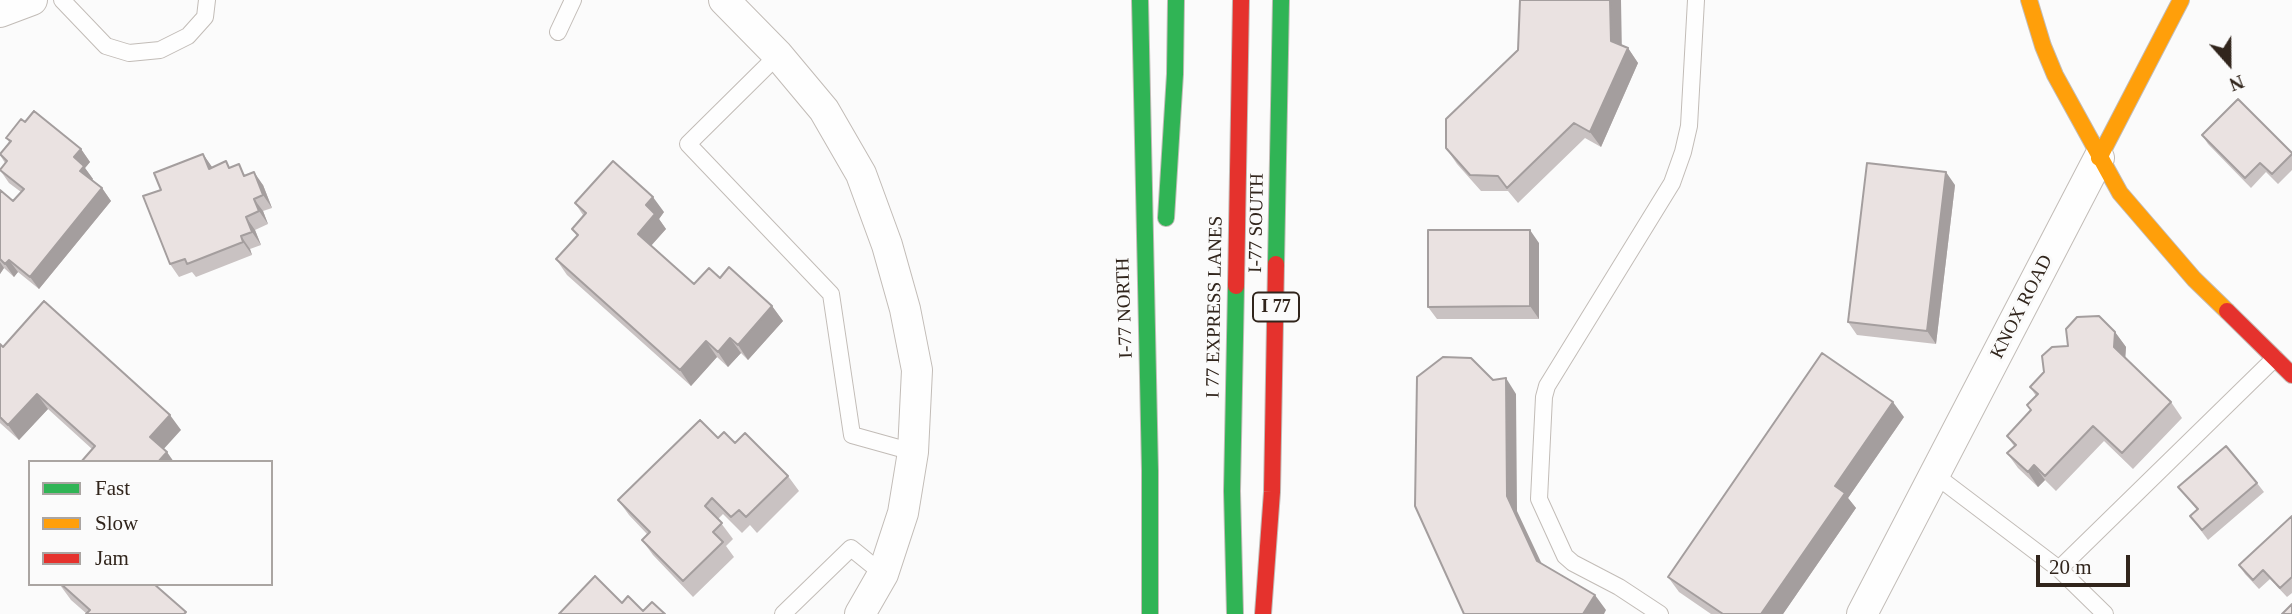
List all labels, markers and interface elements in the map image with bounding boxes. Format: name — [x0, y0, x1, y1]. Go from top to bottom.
north arrow — [2194, 28, 2264, 98]
text: N — [2227, 71, 2247, 95]
street label: I-77 SOUTH — [1245, 173, 1269, 273]
street label: I 77 EXPRESS LANES — [1202, 216, 1228, 398]
street label: KNOX ROAD — [1986, 251, 2058, 363]
street label: I-77 NORTH — [1112, 257, 1138, 359]
road number: I 77 — [1253, 292, 1299, 321]
legend — [28, 460, 273, 586]
text: Fast — [95, 476, 130, 500]
text: Slow — [95, 511, 138, 535]
scale bar — [2040, 540, 2134, 584]
text: Jam — [95, 546, 129, 570]
text: 20 m — [2049, 555, 2092, 579]

